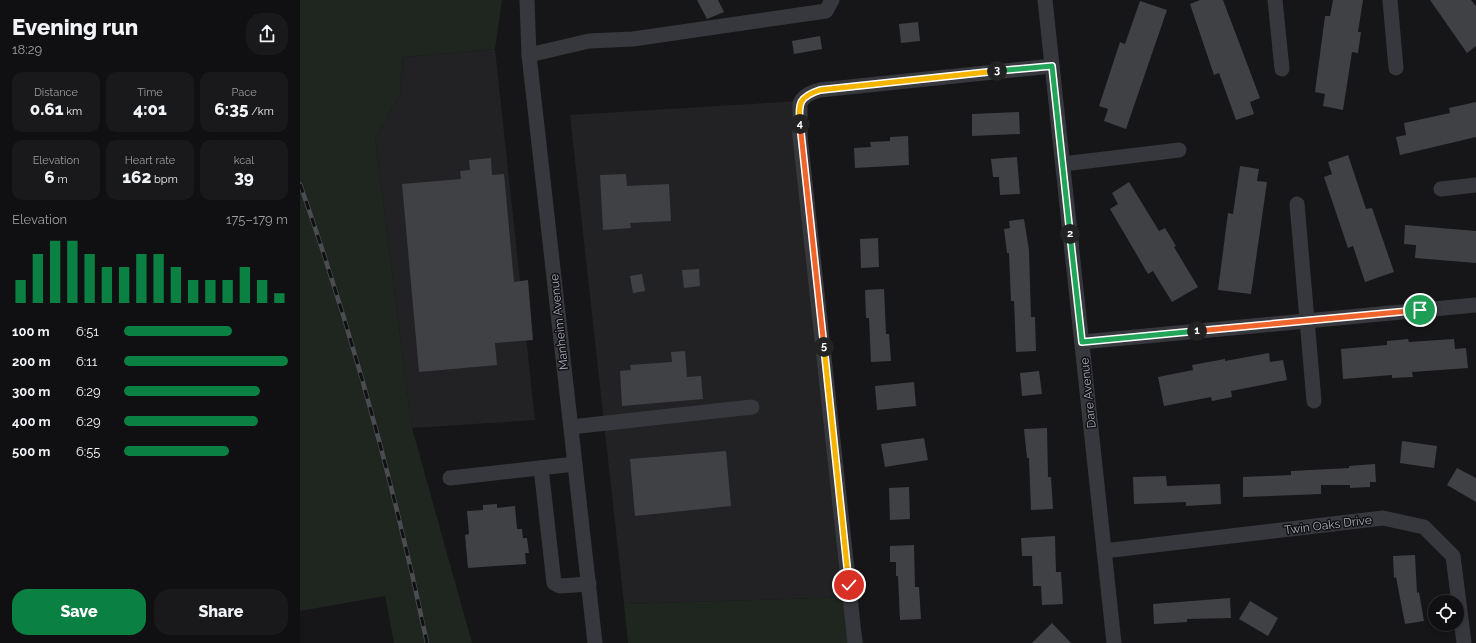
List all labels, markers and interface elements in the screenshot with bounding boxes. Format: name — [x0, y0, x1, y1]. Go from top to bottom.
button: share — [246, 13, 288, 55]
text: Evening run — [12, 14, 138, 40]
text: 18:29 — [12, 42, 42, 57]
pin: 3 — [987, 61, 1007, 81]
text: 3 — [994, 64, 1000, 77]
text: Distance — [34, 86, 78, 99]
text: Time — [137, 86, 163, 99]
text: Pace — [231, 86, 257, 99]
text: 0.61 — [30, 99, 63, 119]
text: 4:01 — [133, 99, 167, 119]
text: 6:35 — [214, 99, 248, 119]
text: km — [63, 105, 82, 118]
text: /km — [248, 105, 274, 118]
pin: 4 — [790, 114, 810, 134]
text: 4 — [797, 117, 803, 130]
text: Elevation — [33, 154, 79, 167]
text: Heart rate — [125, 154, 175, 167]
text: kcal — [234, 154, 254, 167]
text: 6 — [44, 167, 55, 187]
text: 162 — [122, 167, 151, 187]
text: 39 — [234, 167, 254, 187]
text: m — [55, 173, 68, 186]
text: bpm — [151, 173, 178, 186]
text: Elevation — [12, 212, 67, 227]
text: 175–179 m — [226, 212, 288, 227]
pin: 2 — [1060, 224, 1080, 244]
text: 2 — [1067, 227, 1073, 240]
street label: Manheim Avenue — [547, 273, 571, 371]
pin — [1403, 293, 1437, 327]
icon: arrive — [1409, 299, 1431, 321]
pin: 1 — [1187, 321, 1207, 341]
text: 100 m — [12, 324, 50, 339]
text: 6:51 — [76, 324, 99, 339]
text: 1 — [1194, 324, 1200, 337]
pin: 5 — [814, 337, 834, 357]
text: 5 — [821, 340, 827, 353]
text: 200 m — [12, 354, 51, 369]
text: 6:11 — [76, 354, 97, 369]
street label: Dare Avenue — [1077, 357, 1099, 429]
text: 300 m — [12, 384, 50, 399]
text: 6:29 — [76, 384, 101, 399]
text: 400 m — [12, 414, 51, 429]
text: 6:29 — [76, 414, 101, 429]
text: 500 m — [12, 444, 50, 459]
text: 6:55 — [76, 444, 100, 459]
street label: Twin Oaks Drive — [1283, 513, 1373, 537]
pin — [832, 568, 866, 602]
icon: check — [838, 574, 860, 596]
button: Save — [12, 589, 146, 635]
button: Share — [154, 589, 288, 635]
map controls — [1428, 595, 1464, 631]
button: locate — [1428, 595, 1464, 631]

